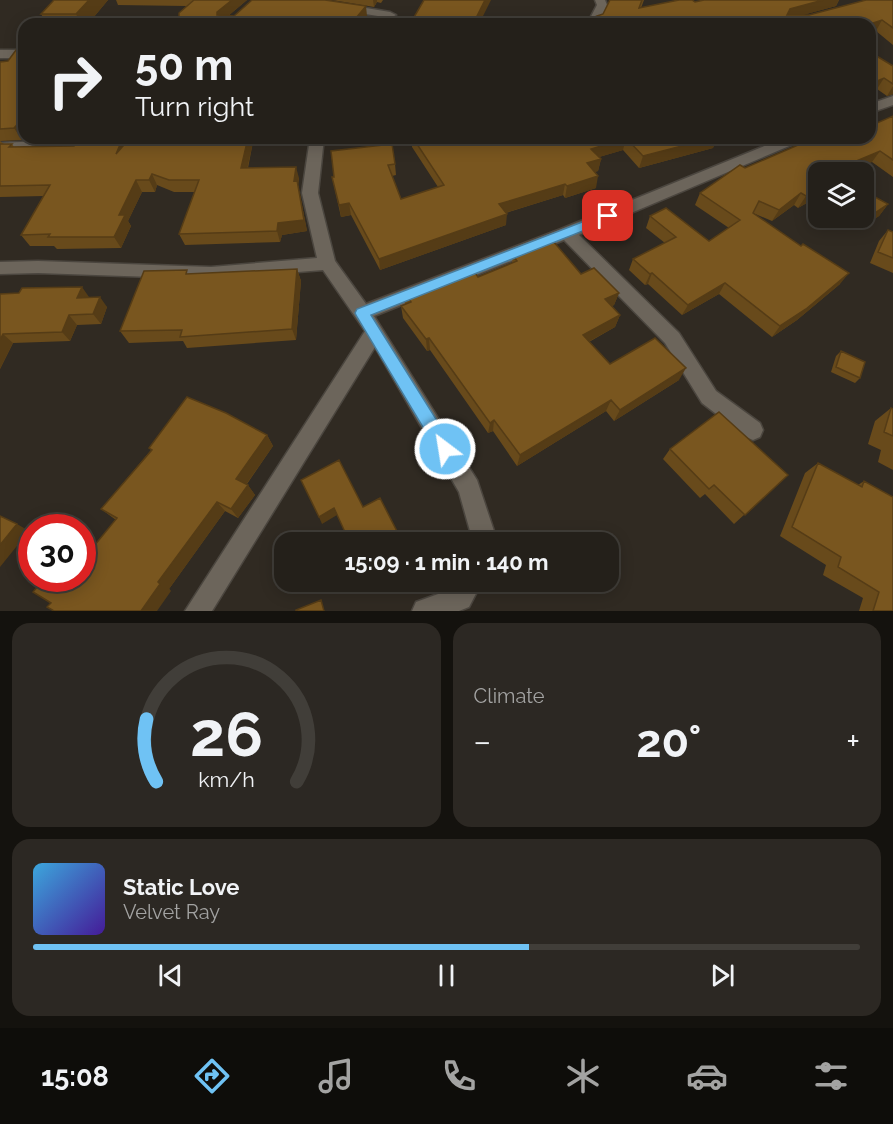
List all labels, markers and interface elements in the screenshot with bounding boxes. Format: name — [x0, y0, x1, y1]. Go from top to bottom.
text: 50 m — [135, 41, 233, 90]
icon: right — [36, 42, 114, 120]
text: Turn right — [135, 91, 254, 122]
map controls — [808, 162, 874, 228]
button: layers — [808, 162, 874, 228]
pin — [582, 190, 633, 241]
icon: arrive — [591, 199, 624, 232]
position arrow — [413, 417, 477, 481]
speed limit sign: 30 — [18, 514, 96, 592]
text: 15:09 · 1 min · 140 m — [344, 549, 549, 575]
text: Climate — [474, 684, 545, 708]
text: 26 — [190, 697, 263, 771]
text: 20° — [636, 715, 701, 768]
text: − — [474, 722, 491, 761]
text: + — [846, 722, 860, 761]
text: km/h — [198, 767, 255, 792]
text: Static Love — [123, 874, 240, 900]
text: Velvet Ray — [123, 900, 220, 924]
icon: previous — [154, 959, 187, 992]
icon: pause — [430, 959, 463, 992]
icon: next — [706, 959, 739, 992]
icon: directions — [191, 1055, 233, 1097]
icon: music — [315, 1055, 357, 1097]
icon: phone — [438, 1055, 480, 1097]
icon: climate — [562, 1055, 604, 1097]
icon: car — [686, 1055, 728, 1097]
icon: filters — [810, 1055, 852, 1097]
text: 15:08 — [41, 1061, 109, 1092]

